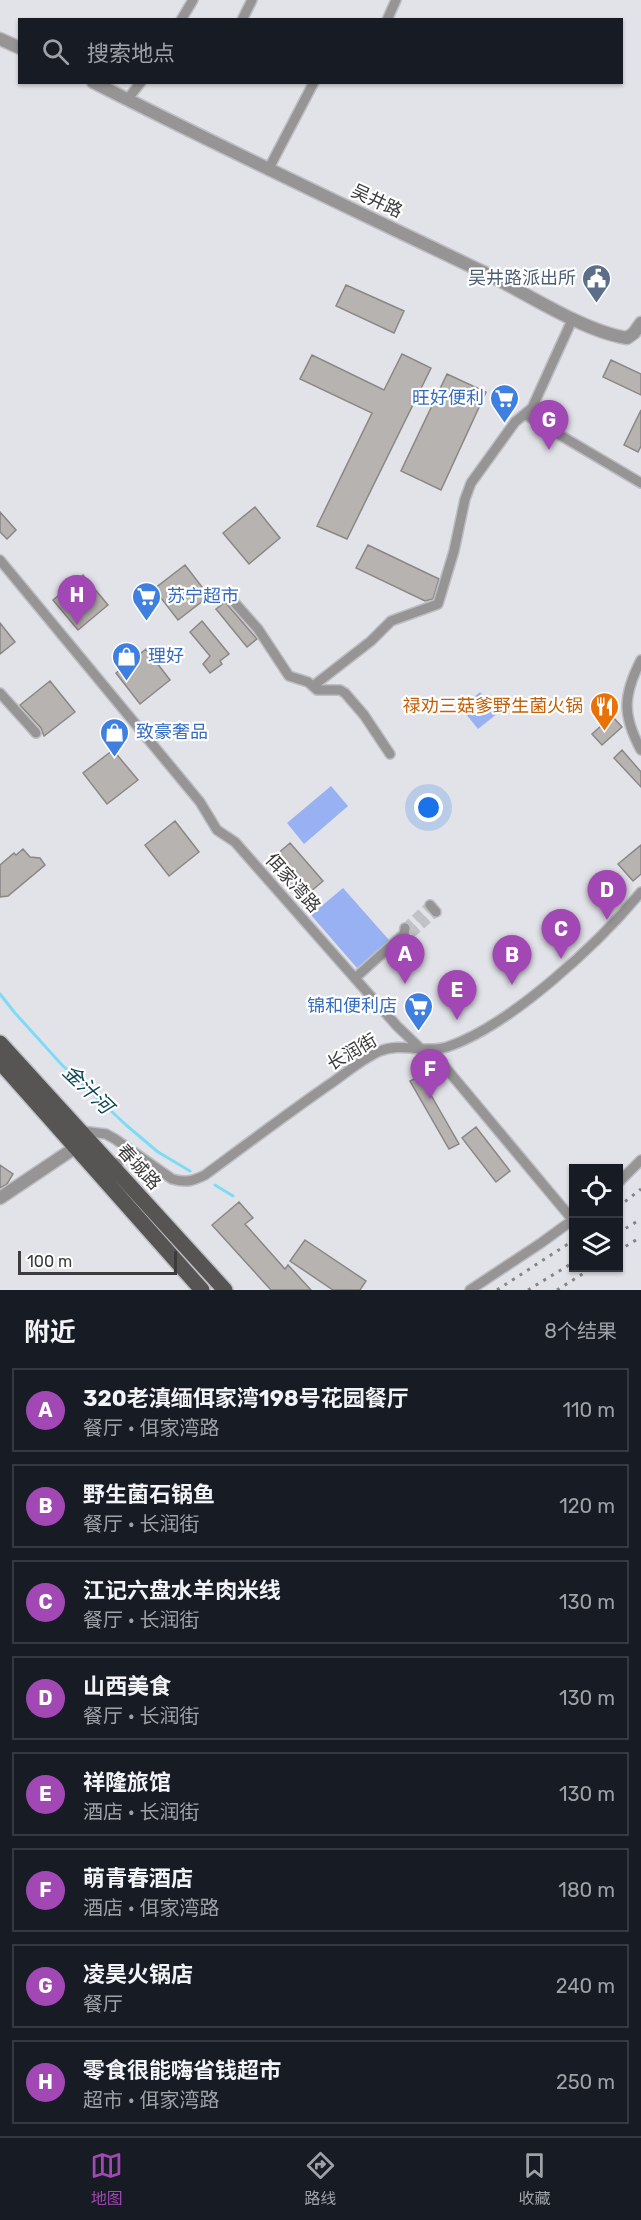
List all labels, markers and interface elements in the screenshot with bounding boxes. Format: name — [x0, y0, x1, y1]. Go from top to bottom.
search box — [18, 18, 623, 84]
icon: search — [39, 35, 72, 68]
text: 搜索地点 — [87, 40, 175, 67]
street label: 吴井路 — [348, 180, 406, 222]
public building icon: 吴井路派出所 — [581, 262, 613, 304]
place label: 吴井路派出所 — [468, 267, 576, 289]
supermarket icon: 旺好便利 — [489, 382, 521, 424]
place label: 旺好便利 — [412, 387, 484, 409]
pin: G — [530, 400, 568, 450]
pin: H — [58, 576, 97, 625]
supermarket icon: 苏宁超市 — [130, 580, 162, 622]
place label: 苏宁超市 — [167, 585, 239, 607]
shop icon: 理好 — [111, 640, 143, 682]
place label: 理好 — [148, 645, 184, 667]
restaurant icon: 禄劝三菇爹野生菌火锅 — [588, 690, 620, 732]
place label: 禄劝三菇爹野生菌火锅 — [403, 695, 583, 717]
shop icon: 致豪奢品 — [99, 716, 131, 758]
place label: 致豪奢品 — [136, 721, 208, 743]
your location — [414, 793, 443, 822]
street label: 佴家湾路 — [261, 849, 325, 917]
pin: D — [588, 870, 626, 920]
pin: C — [542, 910, 580, 959]
pin: A — [386, 934, 424, 984]
pin: B — [492, 936, 532, 985]
pin: E — [438, 970, 476, 1020]
supermarket icon: 锦和便利店 — [402, 990, 434, 1032]
place label: 锦和便利店 — [307, 995, 397, 1017]
street label: 长润街 — [323, 1029, 381, 1075]
pin: F — [410, 1050, 450, 1099]
water label: 金汁河 — [58, 1060, 121, 1121]
street label: 春城路 — [113, 1140, 165, 1194]
map controls — [569, 1164, 623, 1272]
button: locate — [569, 1164, 623, 1218]
button: layers — [569, 1218, 623, 1272]
scale bar — [18, 1248, 177, 1276]
text: 100 m — [27, 1252, 72, 1271]
text: 附近 — [24, 1317, 76, 1348]
text: 8个结果 — [544, 1319, 617, 1343]
text: 320老滇缅佴家湾198号花园餐厅 — [83, 1385, 409, 1412]
text: A — [38, 1398, 53, 1422]
text: 110 m — [563, 1398, 615, 1422]
text: 餐厅 · 佴家湾路 — [83, 1416, 219, 1440]
text: 野生菌石锅鱼 — [83, 1481, 215, 1508]
text: B — [38, 1494, 53, 1518]
text: 120 m — [559, 1494, 615, 1518]
text: 餐厅 · 长润街 — [83, 1512, 199, 1536]
text: 江记六盘水羊肉米线 — [83, 1577, 281, 1604]
text: C — [38, 1590, 53, 1614]
text: 130 m — [559, 1590, 615, 1614]
text: 餐厅 · 长润街 — [83, 1608, 199, 1632]
text: 山西美食 — [83, 1673, 171, 1700]
text: D — [38, 1686, 53, 1710]
text: 130 m — [559, 1686, 615, 1710]
text: 餐厅 · 长润街 — [83, 1704, 199, 1728]
text: 祥隆旅馆 — [83, 1769, 171, 1796]
text: E — [39, 1782, 52, 1806]
text: 130 m — [559, 1782, 615, 1806]
text: 酒店 · 长润街 — [83, 1800, 199, 1824]
text: 萌青春酒店 — [83, 1865, 193, 1892]
text: F — [39, 1878, 52, 1902]
text: 180 m — [558, 1878, 615, 1902]
text: 酒店 · 佴家湾路 — [83, 1896, 219, 1920]
text: 凌昊火锅店 — [83, 1961, 193, 1988]
text: G — [38, 1974, 53, 1998]
text: 240 m — [556, 1974, 615, 1998]
text: 餐厅 — [83, 1992, 123, 2016]
text: 零食很能嗨省钱超市 — [83, 2057, 281, 2084]
text: H — [38, 2070, 53, 2094]
text: 250 m — [556, 2070, 615, 2094]
text: 超市 · 佴家湾路 — [83, 2088, 219, 2112]
tab: 地图 — [90, 2149, 123, 2209]
tab: 路线 — [304, 2149, 337, 2209]
tab: 收藏 — [518, 2149, 551, 2209]

